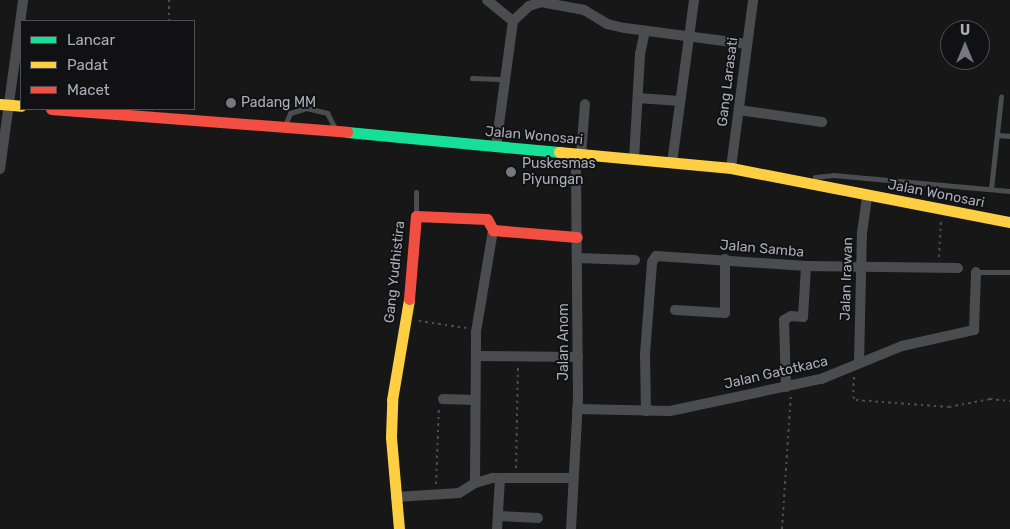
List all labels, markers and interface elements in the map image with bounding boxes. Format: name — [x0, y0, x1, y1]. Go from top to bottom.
legend — [20, 20, 195, 110]
north arrow — [940, 20, 990, 70]
text: U — [960, 22, 970, 39]
text: Lancar — [67, 31, 115, 49]
street label: Gang Larasati — [714, 36, 742, 128]
text: Padat — [67, 56, 108, 74]
text: Macet — [67, 81, 110, 99]
place label: Padang MM — [241, 95, 316, 111]
marker: Padang MM — [225, 97, 237, 109]
street label: Jalan Wonosari — [484, 123, 584, 149]
place label: Puskesmas Piyungan — [522, 156, 596, 188]
marker: Puskesmas Piyungan — [504, 165, 518, 179]
street label: Jalan Wonosari — [886, 176, 986, 212]
street label: Gang Yudhistira — [381, 220, 409, 324]
street label: Jalan Samba — [719, 237, 805, 261]
street label: Jalan Irawan — [837, 237, 857, 321]
street label: Jalan Anom — [556, 303, 572, 381]
street label: Jalan Gatotkaca — [722, 353, 830, 393]

